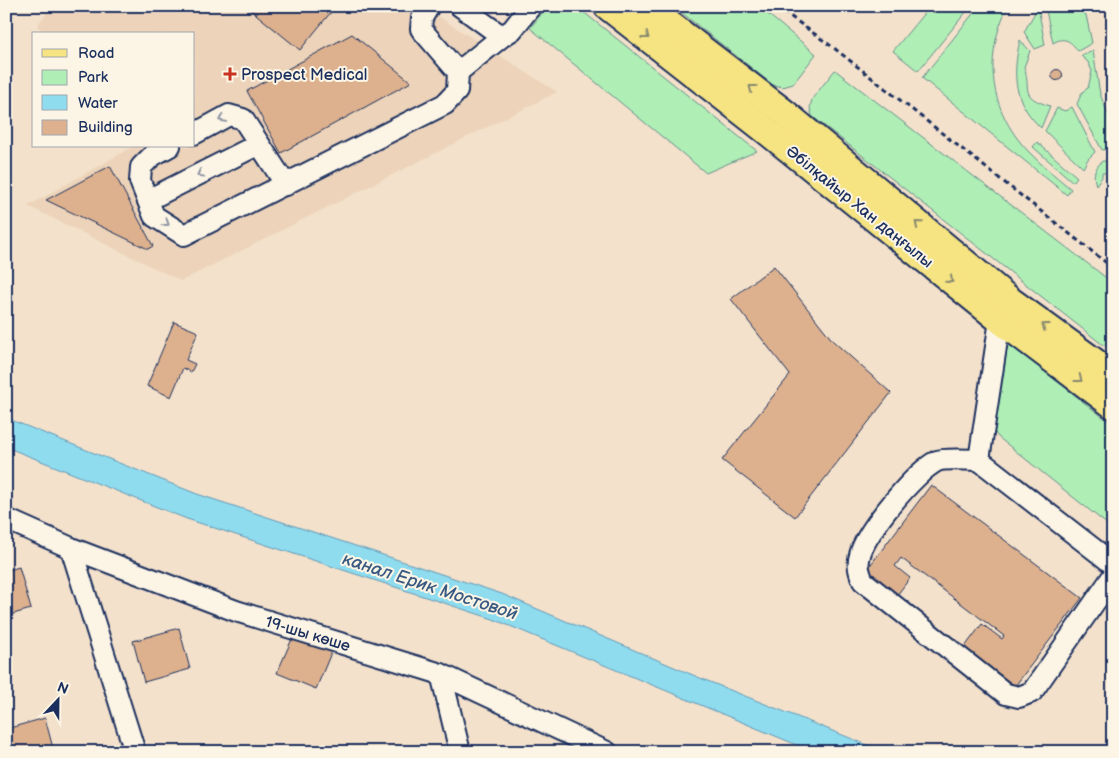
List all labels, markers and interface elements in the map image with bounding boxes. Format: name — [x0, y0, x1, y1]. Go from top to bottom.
one-way arrow — [640, 31, 649, 40]
legend — [32, 32, 195, 148]
text: Road — [78, 44, 114, 63]
place label: Prospect Medical — [241, 66, 367, 85]
marker: Prospect Medical — [223, 67, 237, 81]
text: Park — [78, 68, 109, 87]
one-way arrow — [749, 86, 758, 94]
text: Water — [78, 94, 118, 113]
one-way arrow — [218, 113, 227, 123]
text: Building — [78, 118, 133, 137]
street label: Әбілқайыр Хан даңғылы — [782, 142, 936, 272]
one-way arrow — [196, 168, 205, 178]
one-way arrow — [160, 217, 170, 226]
one-way arrow — [915, 221, 924, 230]
one-way arrow — [945, 274, 954, 283]
one-way arrow — [1041, 323, 1051, 332]
one-way arrow — [1073, 373, 1083, 382]
water label: канал Ерик Мостовой — [340, 548, 520, 625]
street label: 19-шы көше — [263, 613, 352, 656]
north arrow — [32, 676, 82, 726]
text: N — [55, 679, 71, 698]

